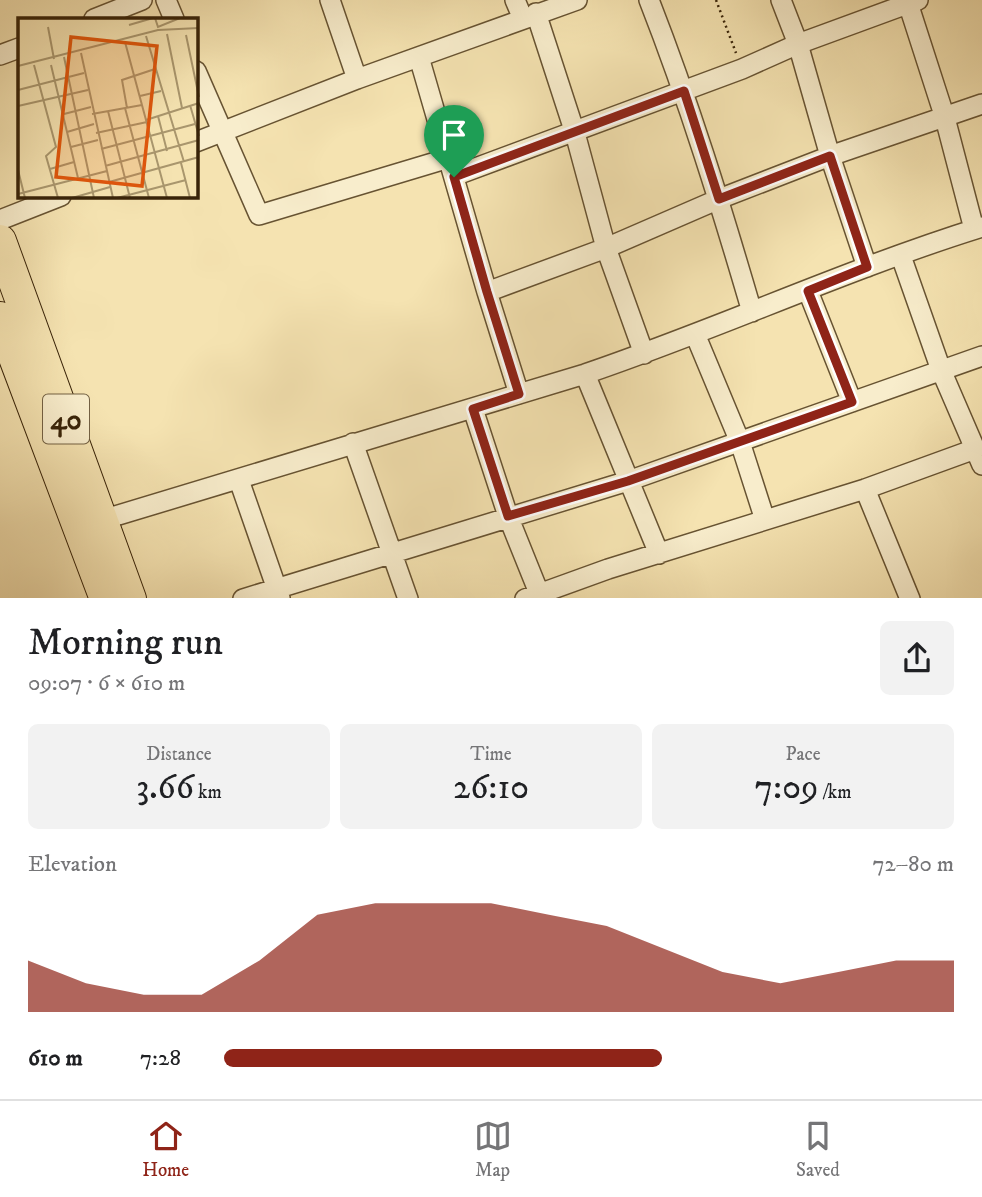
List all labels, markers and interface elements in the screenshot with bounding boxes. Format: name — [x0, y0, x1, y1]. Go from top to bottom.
inset map — [18, 18, 198, 198]
pin — [424, 105, 484, 177]
icon: arrive — [435, 116, 473, 154]
road number: 40 — [43, 394, 89, 444]
text: Morning run — [28, 619, 223, 667]
button: share — [880, 621, 954, 695]
text: 09:07 · 6 × 610 m — [28, 669, 185, 698]
text: Distance — [146, 743, 212, 766]
text: Time — [470, 743, 512, 766]
text: Pace — [785, 743, 821, 766]
text: 3.66 — [136, 766, 194, 810]
text: 26:10 — [453, 766, 529, 810]
text: 7:09 — [755, 766, 818, 810]
text: km — [194, 781, 222, 804]
text: /km — [818, 781, 851, 804]
text: Elevation — [28, 850, 117, 879]
text: 72–80 m — [872, 850, 954, 879]
text: 610 m — [28, 1044, 83, 1073]
text: 7:28 — [140, 1044, 181, 1073]
tab: Home — [142, 1117, 189, 1182]
tab: Map — [474, 1117, 512, 1182]
tab: Saved — [796, 1117, 840, 1182]

